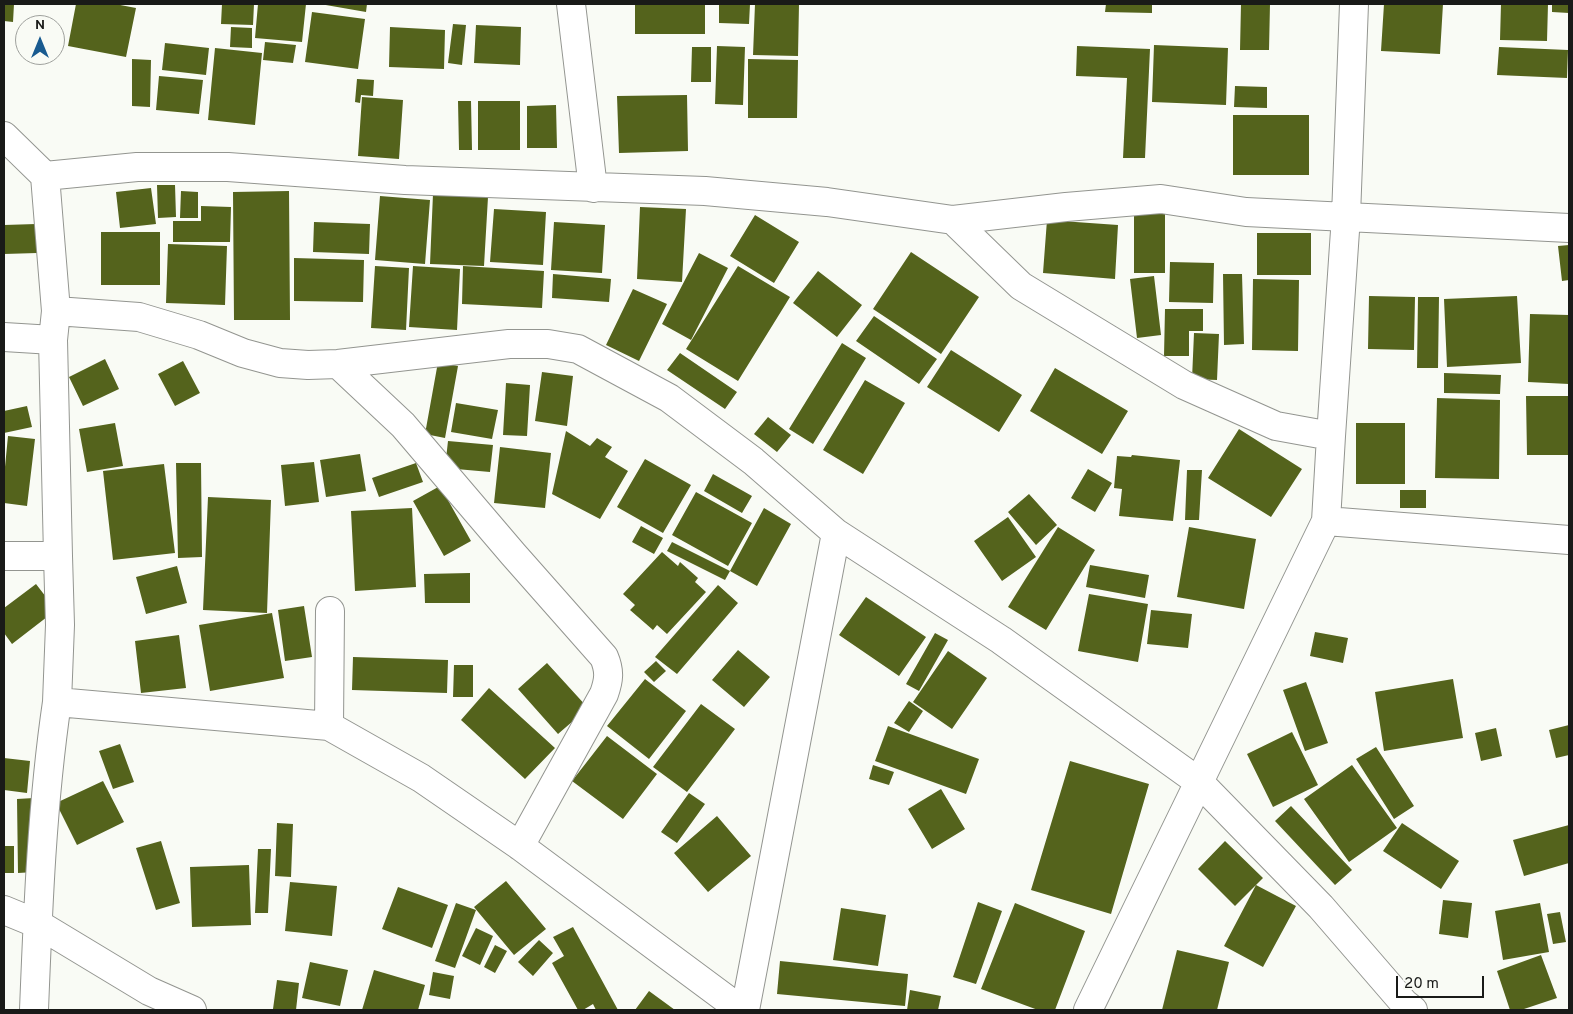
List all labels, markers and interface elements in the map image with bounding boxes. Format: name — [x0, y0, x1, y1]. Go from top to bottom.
north arrow — [15, 15, 65, 65]
text: N — [35, 17, 45, 34]
scale bar — [1398, 966, 1486, 998]
text: 20 m — [1404, 975, 1439, 994]

